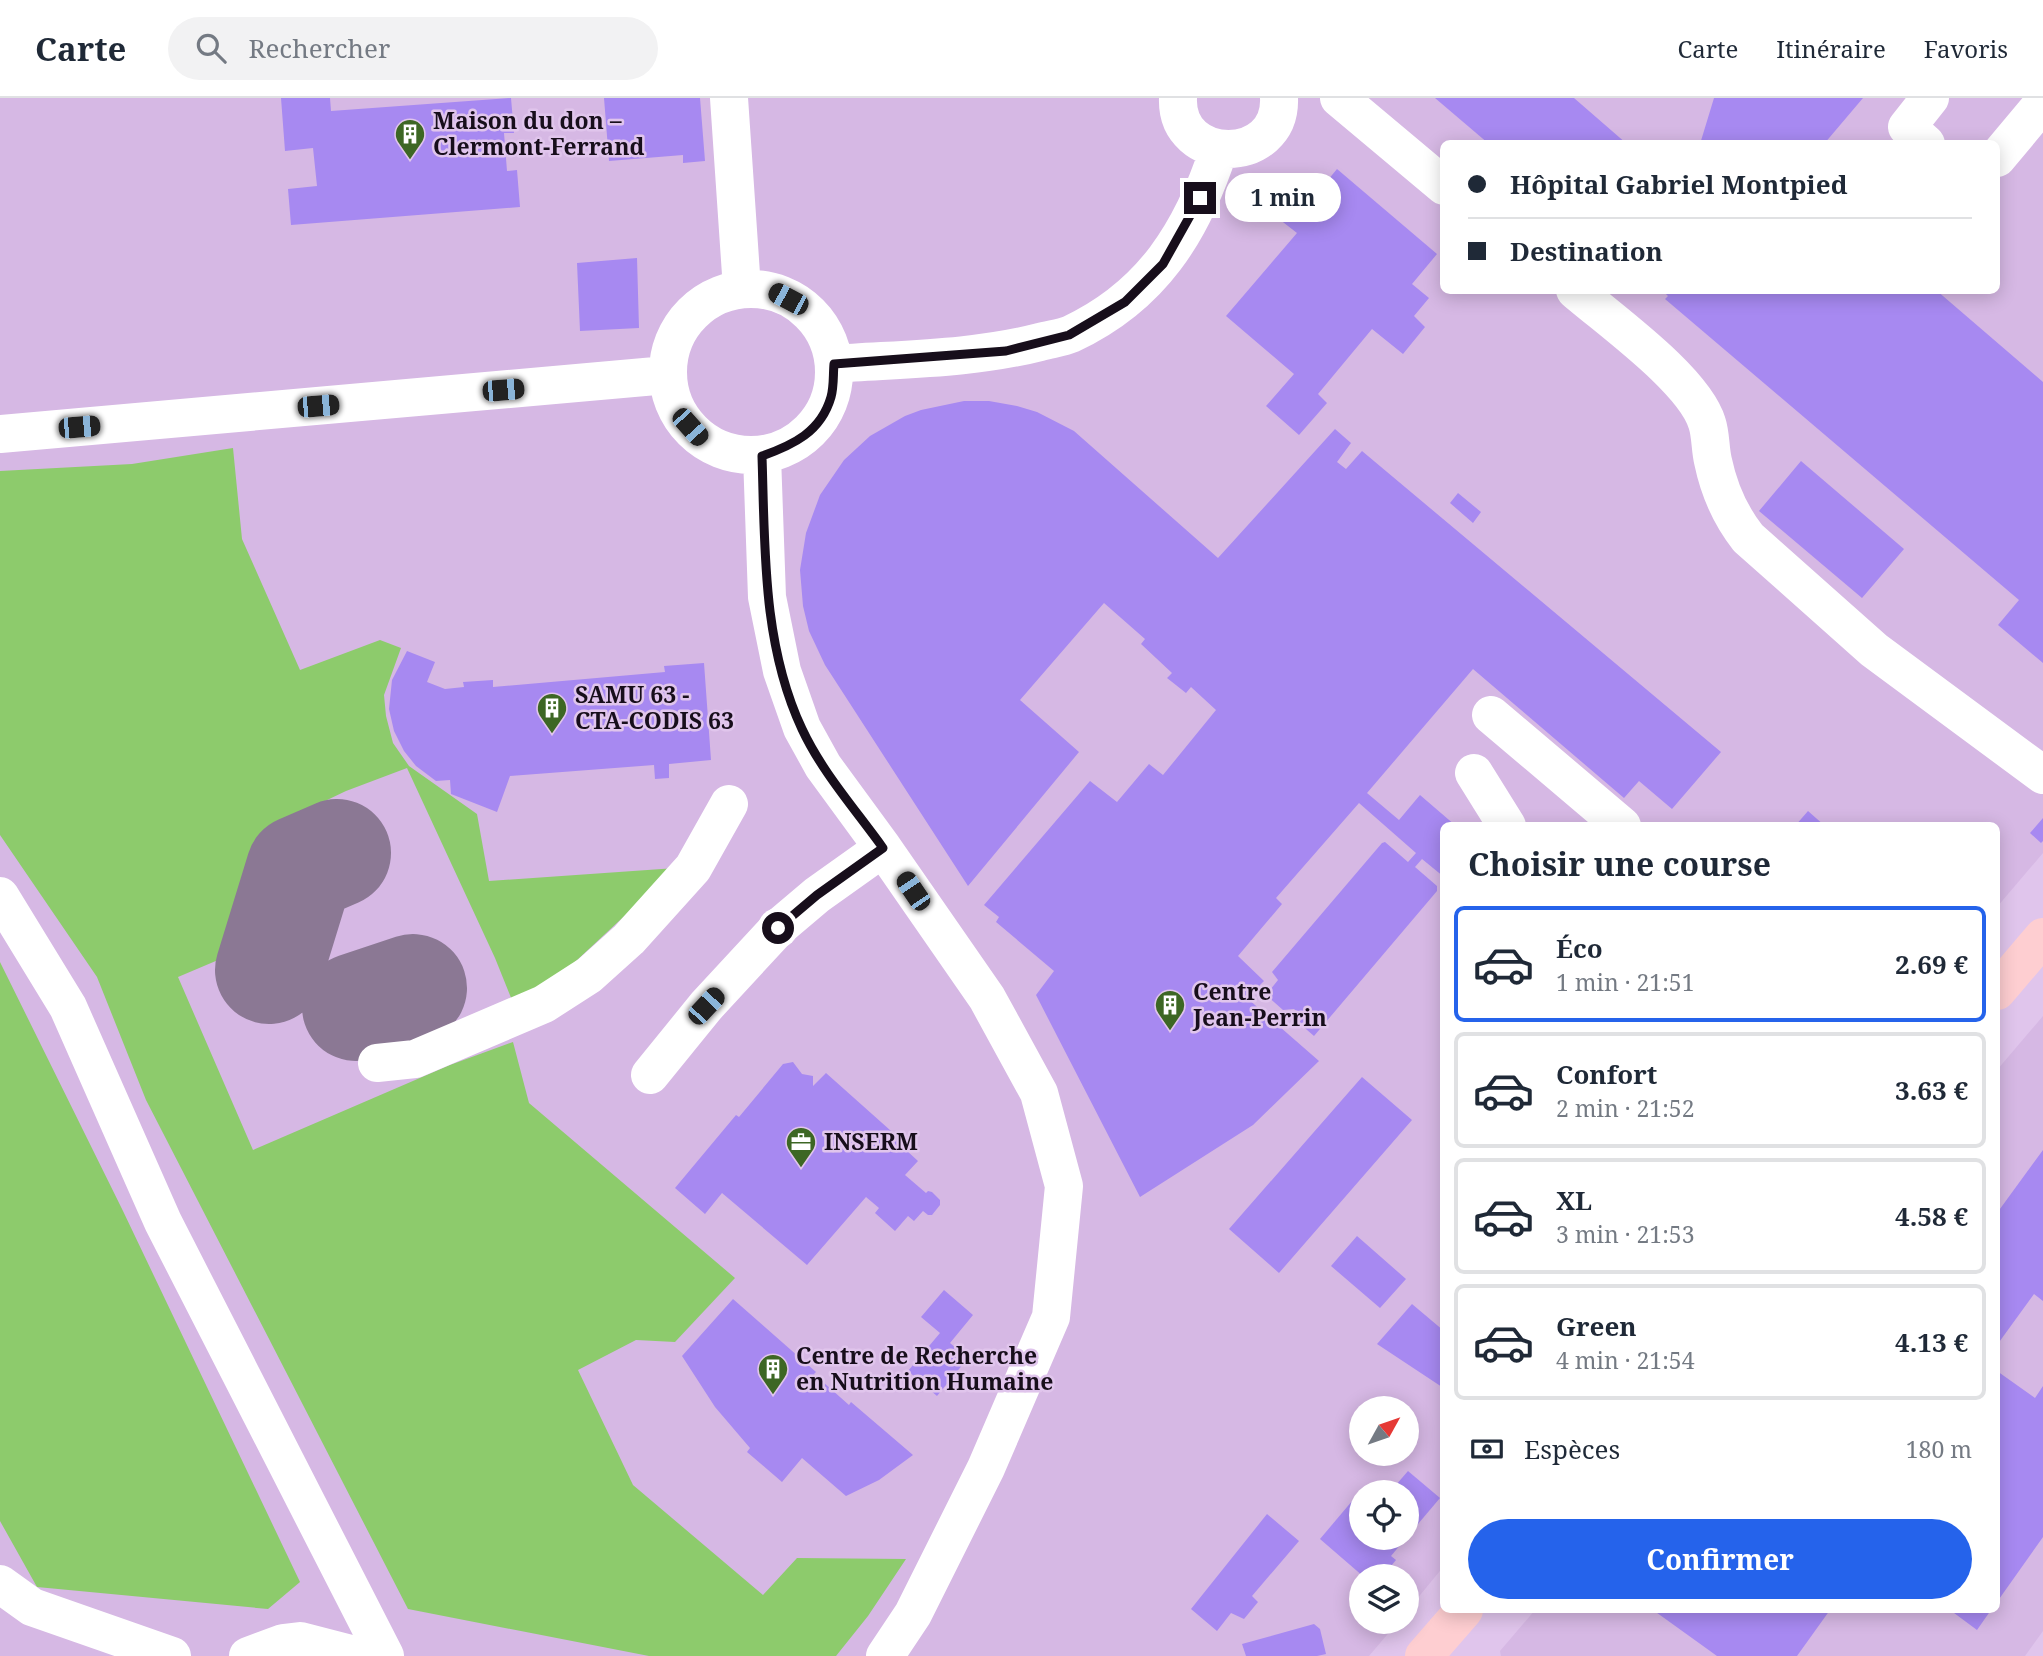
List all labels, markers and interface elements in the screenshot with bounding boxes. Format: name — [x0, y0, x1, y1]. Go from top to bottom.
search box — [168, 17, 658, 80]
text: Carte — [35, 26, 126, 71]
icon: search — [192, 29, 230, 67]
text: Rechercher — [248, 30, 390, 66]
text: Carte — [1677, 32, 1738, 65]
text: Itinéraire — [1776, 32, 1886, 65]
text: Favoris — [1924, 32, 2008, 65]
place label: Maison du don – Clermont-Ferrand — [433, 104, 645, 162]
building icon: Maison du don – Clermont-Ferrand — [393, 117, 427, 161]
text: Hôpital Gabriel Montpied — [1510, 166, 1848, 202]
callout: 1 min — [1224, 174, 1340, 222]
text: 1 min — [1250, 181, 1316, 213]
route end — [1184, 182, 1216, 214]
text: Destination — [1510, 233, 1663, 269]
car — [765, 280, 812, 318]
car — [482, 378, 525, 402]
car — [297, 394, 340, 418]
car — [669, 404, 712, 450]
car — [58, 415, 101, 439]
place label: SAMU 63 - CTA-CODIS 63 — [575, 678, 734, 736]
building icon: SAMU 63 - CTA-CODIS 63 — [535, 691, 569, 735]
text: Choisir une course — [1468, 842, 1771, 885]
car — [893, 868, 934, 914]
route start — [762, 912, 794, 944]
text: Éco — [1556, 930, 1603, 966]
icon: car — [1472, 933, 1535, 996]
text: 2.69 € — [1895, 946, 1968, 982]
text: 1 min · 21:51 — [1556, 966, 1694, 998]
place label: Centre Jean-Perrin — [1192, 975, 1327, 1033]
car — [684, 983, 729, 1029]
building icon: Centre Jean-Perrin — [1153, 988, 1187, 1032]
text: Confort — [1556, 1056, 1657, 1092]
icon: car — [1472, 1059, 1535, 1122]
text: 3.63 € — [1895, 1072, 1968, 1108]
text: 2 min · 21:52 — [1556, 1092, 1694, 1124]
office icon: INSERM — [784, 1125, 818, 1169]
place label: INSERM — [824, 1125, 918, 1157]
text: XL — [1556, 1182, 1592, 1218]
icon: car — [1472, 1185, 1535, 1248]
text: 4.58 € — [1895, 1198, 1968, 1234]
text: 3 min · 21:53 — [1556, 1218, 1694, 1250]
text: Green — [1556, 1308, 1637, 1344]
icon: car — [1472, 1311, 1535, 1374]
text: 4.13 € — [1895, 1324, 1968, 1360]
place label: Centre de Recherche en Nutrition Humaine — [796, 1339, 1054, 1397]
text: 4 min · 21:54 — [1556, 1344, 1694, 1376]
building icon: Centre de Recherche en Nutrition Humaine — [756, 1352, 790, 1396]
north arrow — [1349, 1396, 1419, 1466]
map controls — [1349, 1396, 1419, 1634]
icon: cash — [1468, 1430, 1506, 1468]
text: Espèces — [1524, 1431, 1620, 1467]
text: 180 m — [1906, 1433, 1972, 1465]
button: locate — [1349, 1480, 1419, 1550]
button: Confirmer — [1468, 1519, 1972, 1599]
button: layers — [1349, 1564, 1419, 1634]

